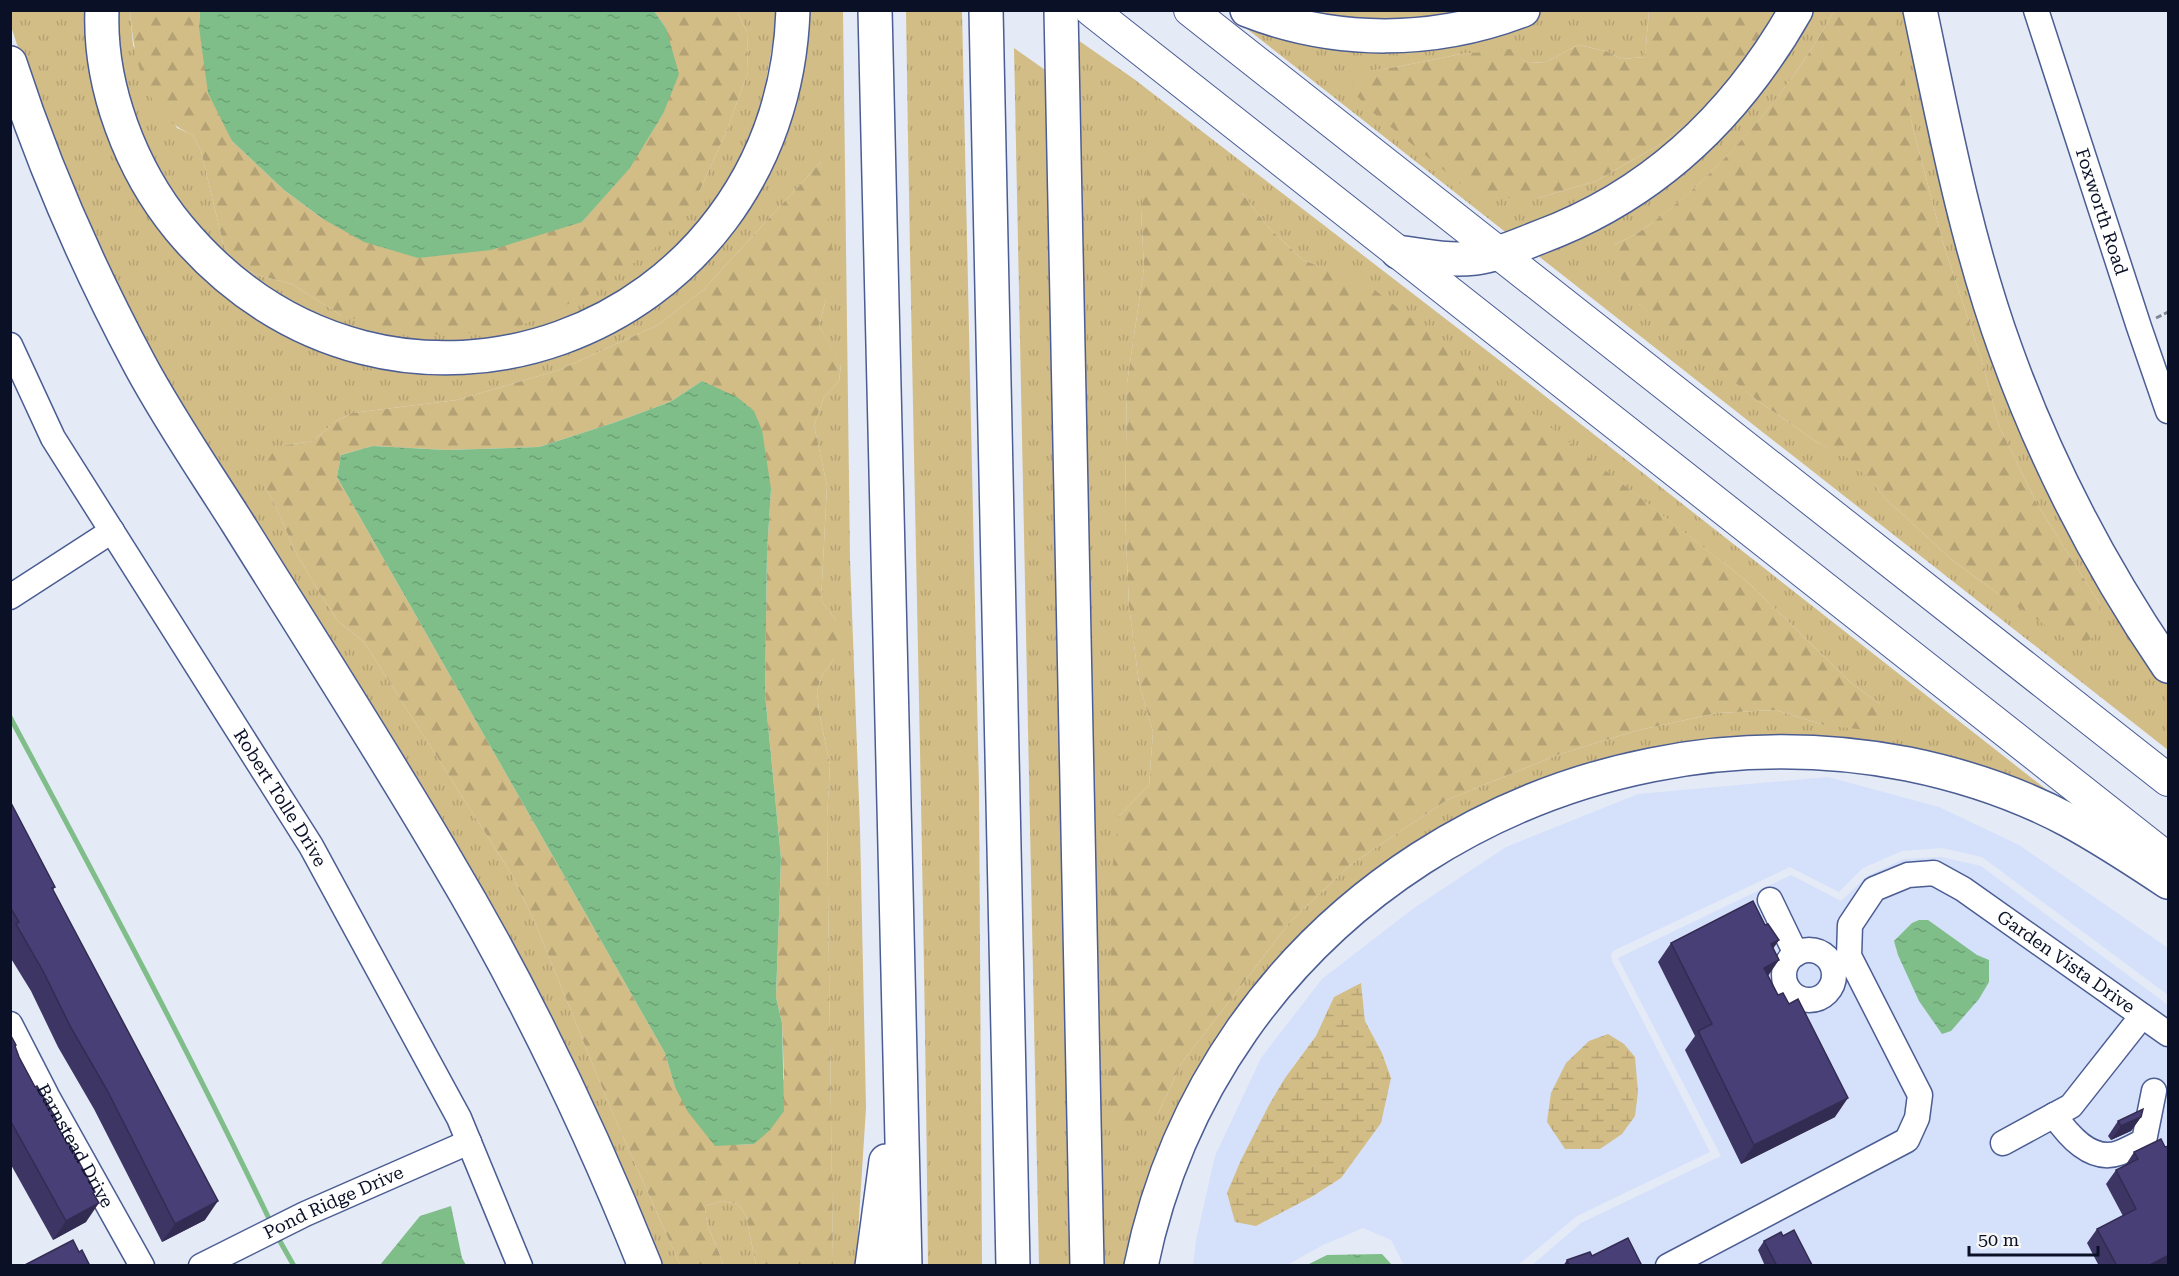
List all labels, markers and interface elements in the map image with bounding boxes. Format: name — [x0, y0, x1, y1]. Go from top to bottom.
street label: Foxworth Road — [2072, 145, 2133, 278]
street label: Robert Tolle Drive — [230, 725, 331, 870]
street label: Garden Vista Drive — [1993, 906, 2139, 1017]
street label: Barnstead Drive — [33, 1080, 118, 1211]
street label: Pond Ridge Drive — [260, 1161, 406, 1243]
scale bar — [1969, 1219, 2098, 1257]
text: 50 m — [1978, 1229, 2019, 1250]

